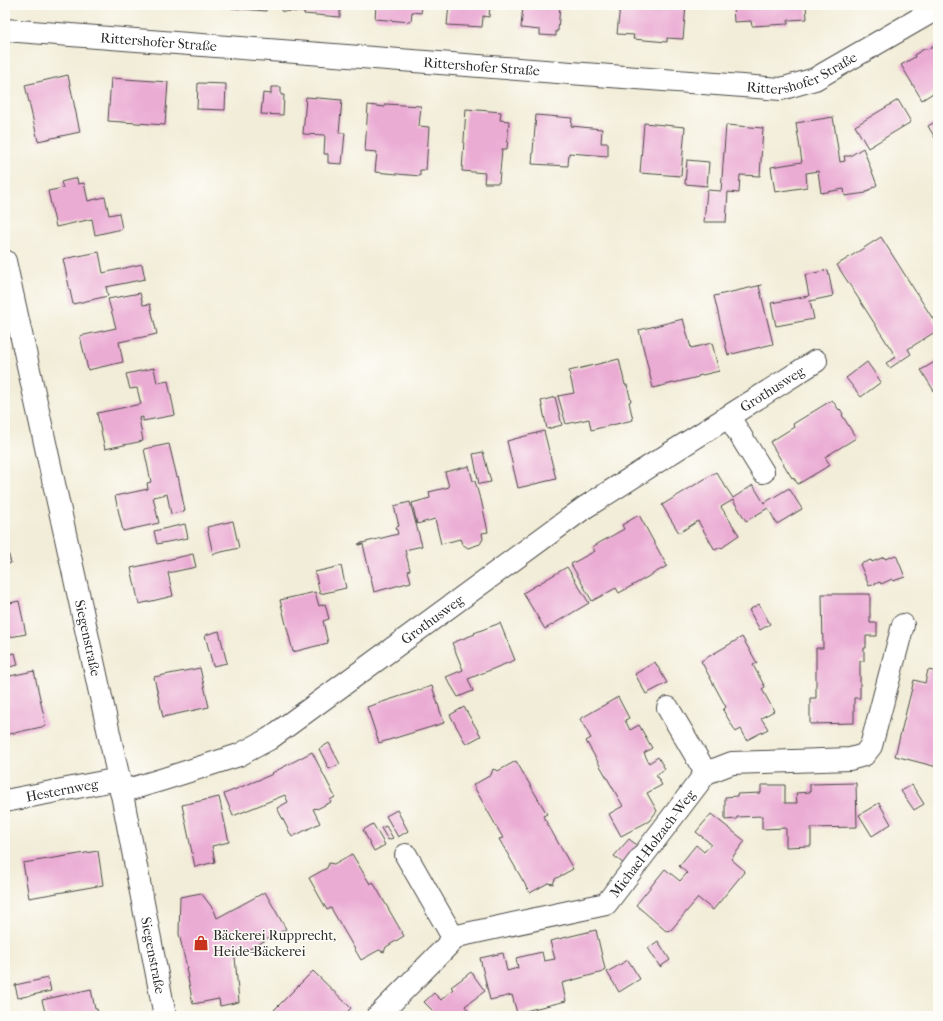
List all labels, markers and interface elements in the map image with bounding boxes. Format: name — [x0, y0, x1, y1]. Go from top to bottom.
street label: Rittershofer Straße — [100, 29, 217, 55]
street label: Rittershofer Straße — [746, 48, 860, 98]
street label: Rittershofer Straße — [423, 53, 540, 79]
street label: Grothusweg — [737, 362, 808, 416]
street label: Grothusweg — [398, 591, 467, 648]
street label: Siegenstraße — [71, 598, 105, 678]
street label: Hesternweg — [24, 775, 100, 805]
street label: Michael-Holzach-Weg — [606, 786, 699, 901]
street label: Siegenstraße — [137, 915, 169, 995]
place label: Bäckerei Rupprecht, Heide-Bäckerei — [213, 927, 336, 960]
shop icon: Bäckerei Rupprecht, Heide-Bäckerei — [192, 934, 210, 952]

